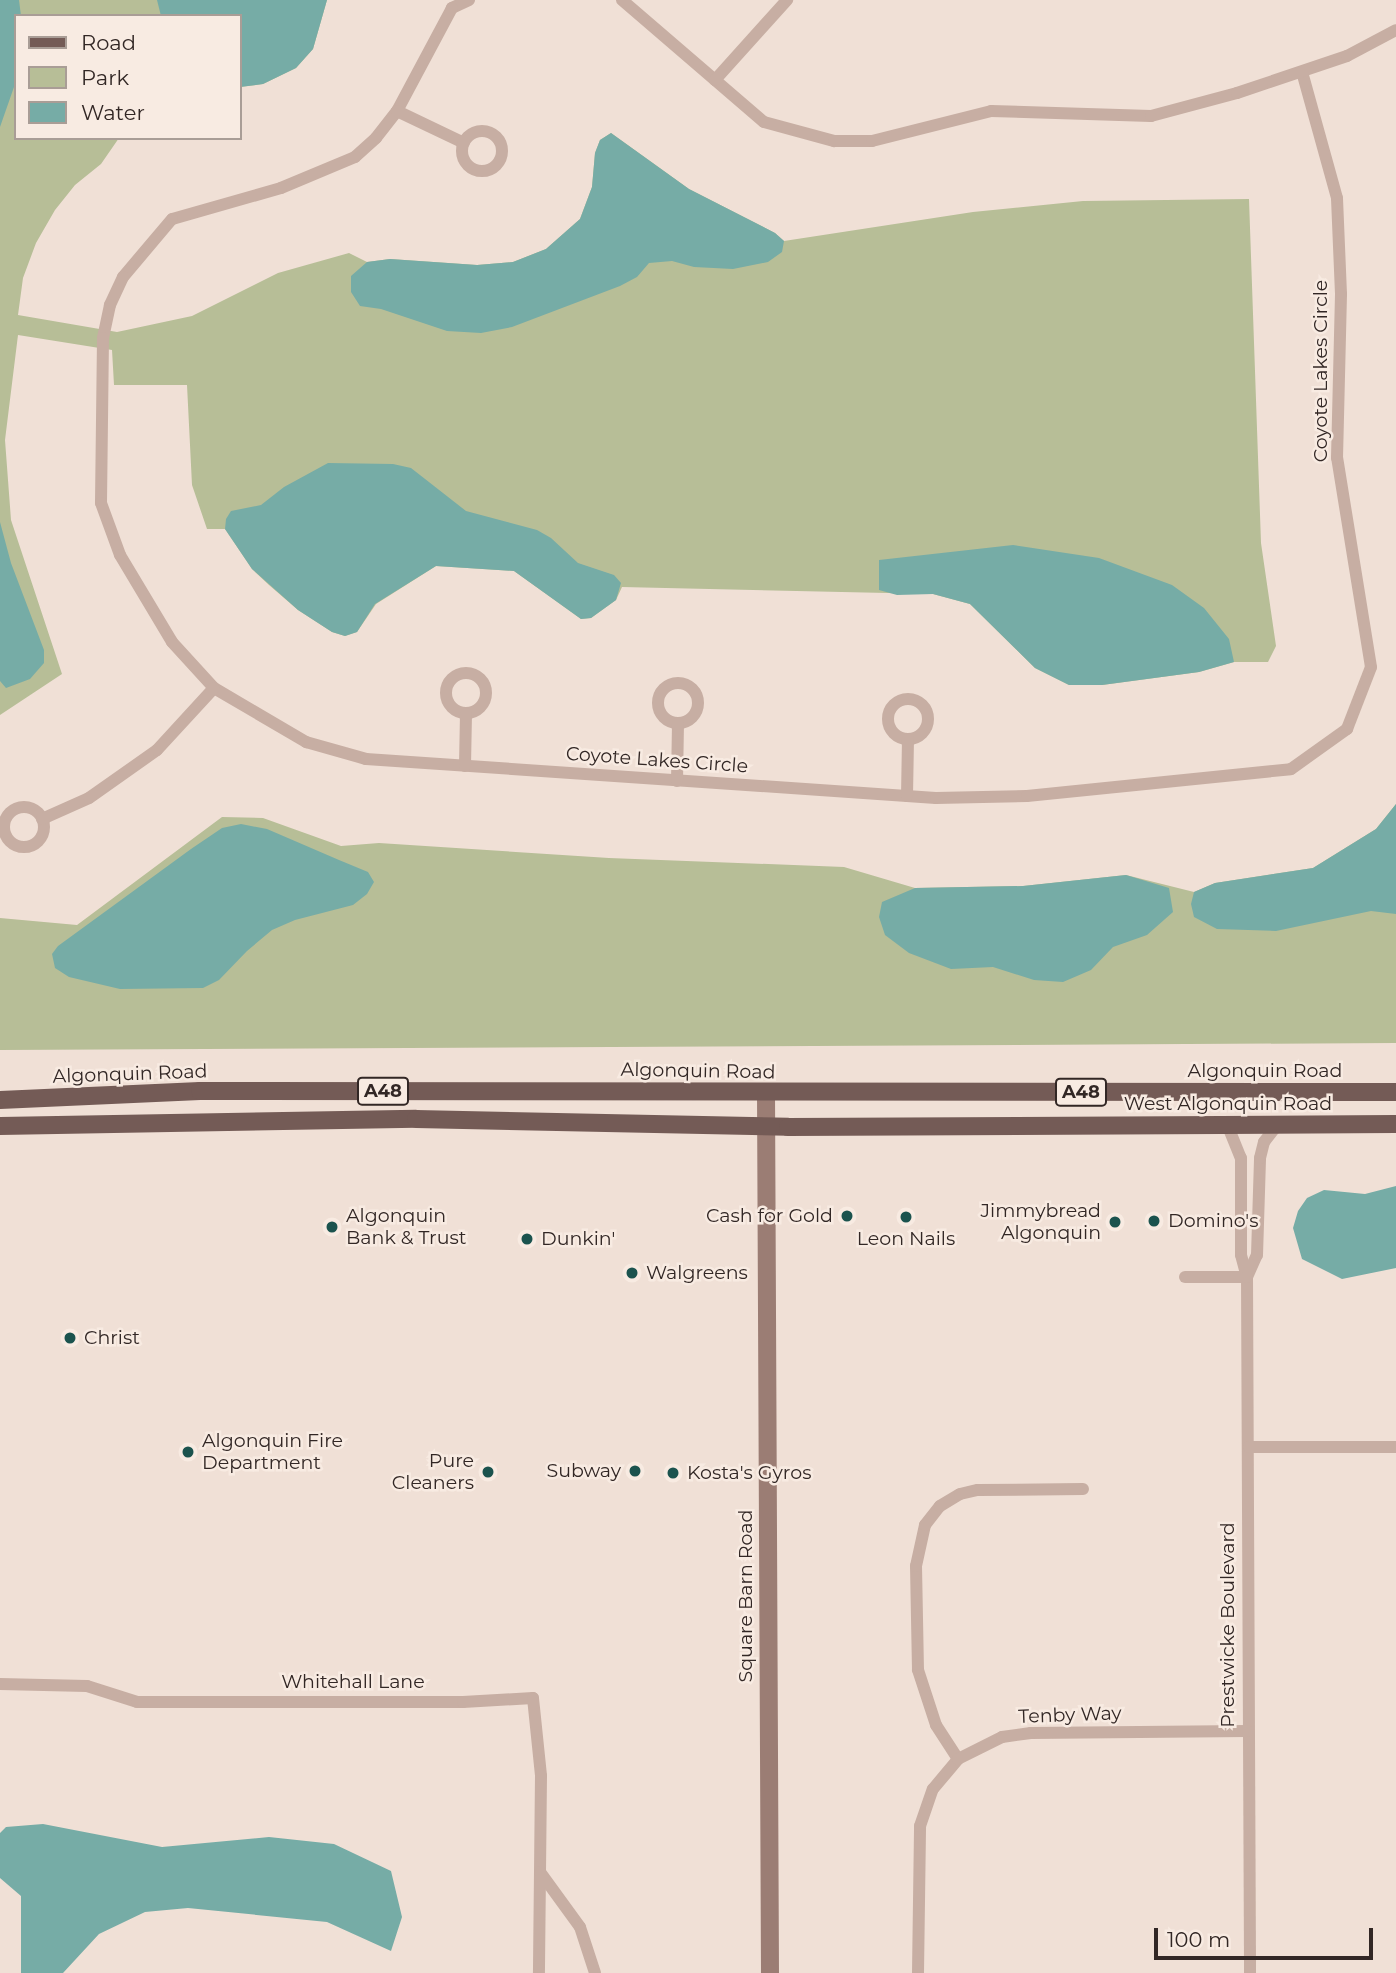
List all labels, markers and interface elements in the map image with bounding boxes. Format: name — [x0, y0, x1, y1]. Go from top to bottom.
legend — [14, 14, 242, 140]
text: Road — [81, 30, 136, 55]
text: Park — [81, 65, 129, 90]
text: Water — [81, 100, 145, 125]
street label: Coyote Lakes Circle — [1310, 280, 1332, 462]
street label: Coyote Lakes Circle — [565, 742, 749, 778]
street label: Algonquin Road — [620, 1058, 776, 1084]
street label: Algonquin Road — [52, 1060, 208, 1088]
street label: Algonquin Road — [1188, 1060, 1342, 1082]
road number: A48 — [357, 1076, 409, 1106]
road number: A48 — [1055, 1078, 1107, 1106]
street label: West Algonquin Road — [1124, 1093, 1332, 1115]
place label: Jimmybread Algonquin — [981, 1200, 1101, 1244]
place label: Algonquin Bank & Trust — [346, 1205, 466, 1249]
place label: Cash for Gold — [706, 1205, 833, 1227]
marker: Cash for Gold — [839, 1208, 855, 1224]
marker: Leon Nails — [898, 1209, 914, 1225]
place label: Domino's — [1168, 1210, 1258, 1232]
marker: Domino's — [1146, 1213, 1162, 1229]
marker: Jimmybread Algonquin — [1107, 1214, 1123, 1230]
marker: Algonquin Bank & Trust — [324, 1219, 340, 1235]
place label: Dunkin' — [541, 1228, 615, 1250]
place label: Leon Nails — [857, 1228, 955, 1250]
marker: Dunkin' — [519, 1231, 535, 1247]
place label: Walgreens — [646, 1262, 748, 1284]
marker: Walgreens — [624, 1265, 640, 1281]
place label: Christ — [84, 1327, 140, 1349]
marker: Christ — [62, 1330, 78, 1346]
place label: Algonquin Fire Department — [202, 1430, 343, 1474]
marker: Algonquin Fire Department — [180, 1444, 196, 1460]
place label: Pure Cleaners — [392, 1450, 474, 1494]
place label: Subway — [546, 1460, 621, 1482]
place label: Kosta's Gyros — [687, 1462, 811, 1484]
marker: Subway — [627, 1463, 643, 1479]
marker: Pure Cleaners — [480, 1464, 496, 1480]
marker: Kosta's Gyros — [665, 1465, 681, 1481]
street label: Square Barn Road — [735, 1510, 757, 1682]
street label: Prestwicke Boulevard — [1217, 1522, 1239, 1728]
street label: Whitehall Lane — [281, 1671, 425, 1693]
street label: Tenby Way — [1018, 1702, 1122, 1728]
scale bar — [1158, 1913, 1377, 1957]
text: 100 m — [1167, 1927, 1230, 1952]

